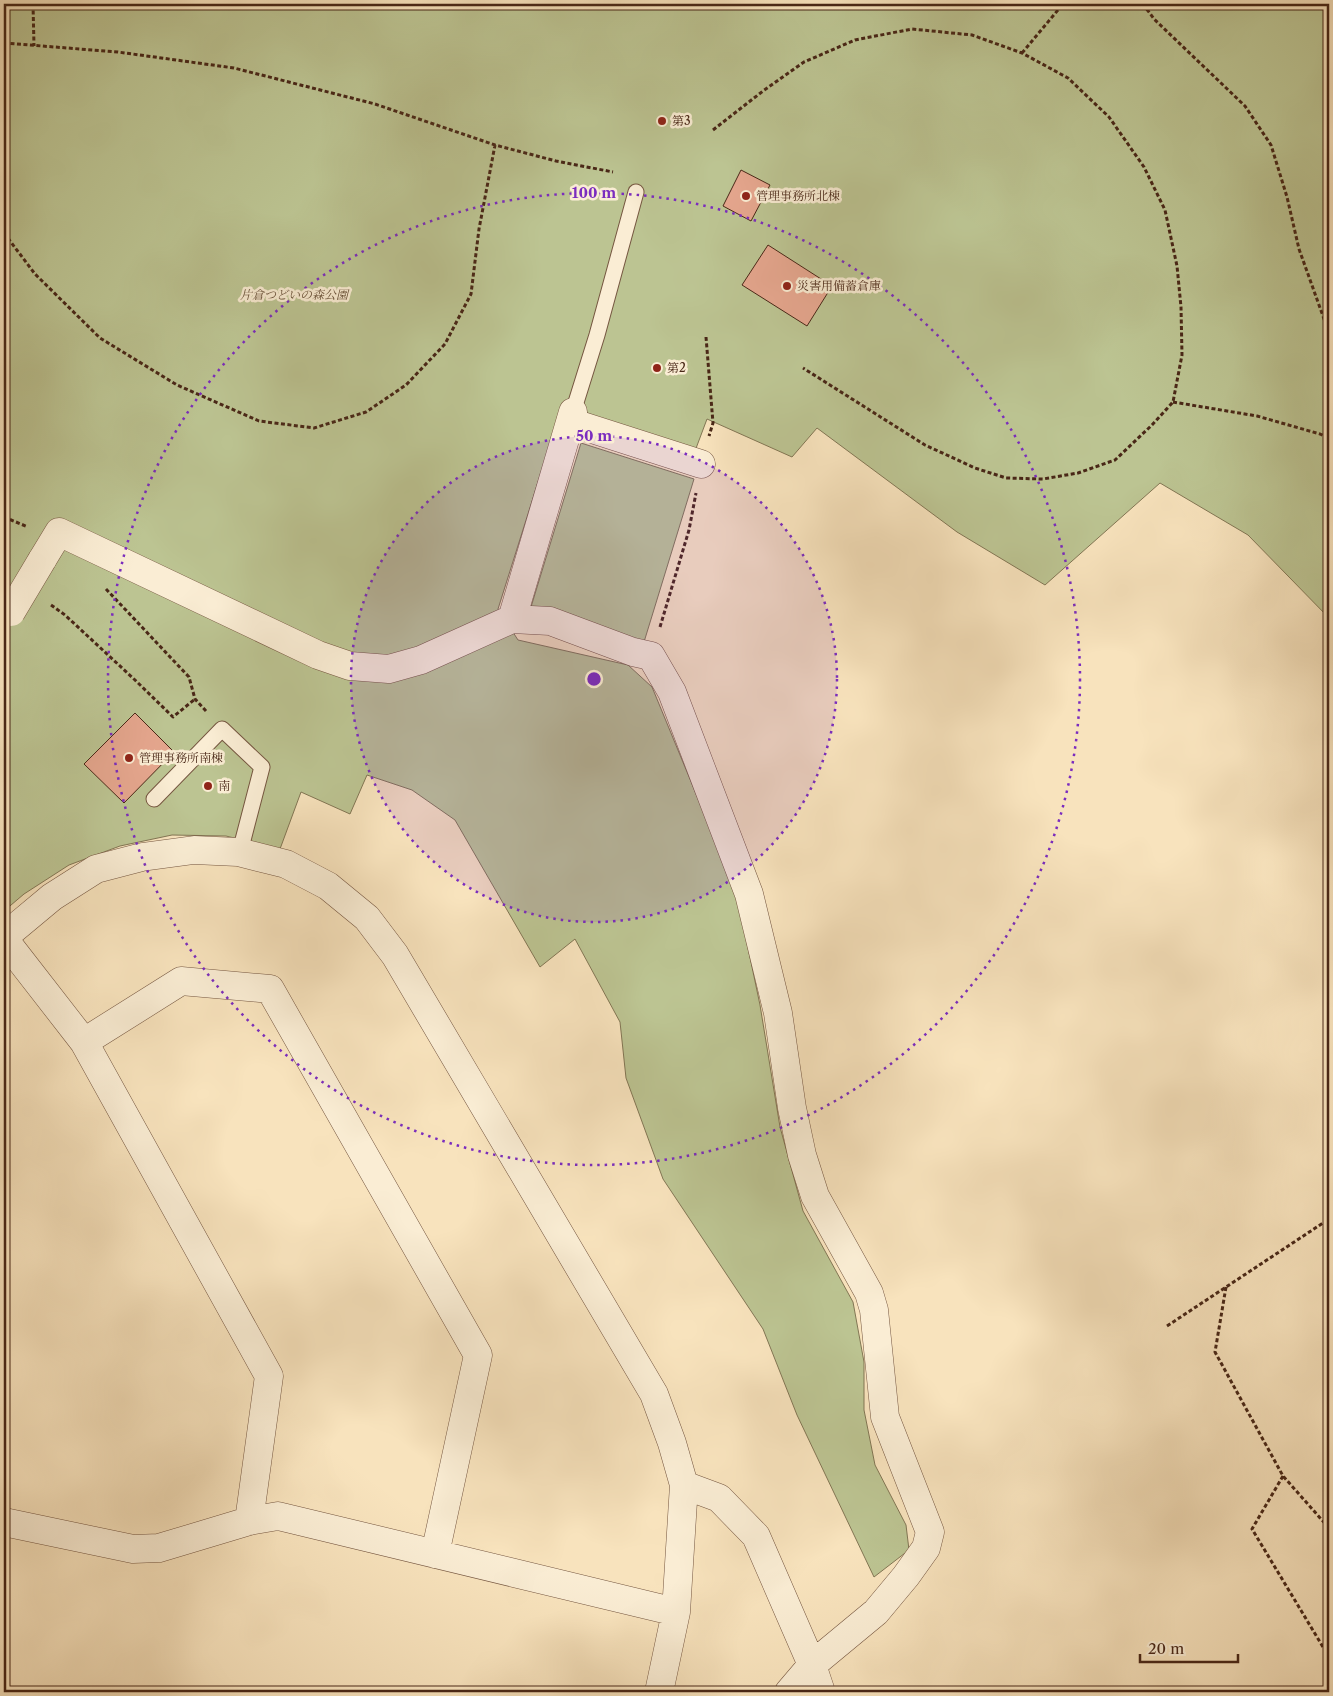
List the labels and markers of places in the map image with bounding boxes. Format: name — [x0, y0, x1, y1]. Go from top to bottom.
place label: 第3 — [672, 113, 691, 128]
marker: 第3 — [656, 115, 668, 127]
place label: 管理事務所北棟 — [756, 188, 840, 203]
marker: 管理事務所北棟 — [740, 190, 752, 202]
place label: 災害用備蓄倉庫 — [797, 278, 881, 293]
marker: 災害用備蓄倉庫 — [781, 280, 793, 292]
place label: 第2 — [667, 360, 686, 375]
marker: 第2 — [651, 362, 663, 374]
centre of rings — [585, 670, 603, 688]
place label: 管理事務所南棟 — [139, 750, 223, 765]
marker: 管理事務所南棟 — [123, 752, 135, 764]
place label: 南 — [218, 778, 230, 793]
marker: 南 — [202, 780, 214, 792]

